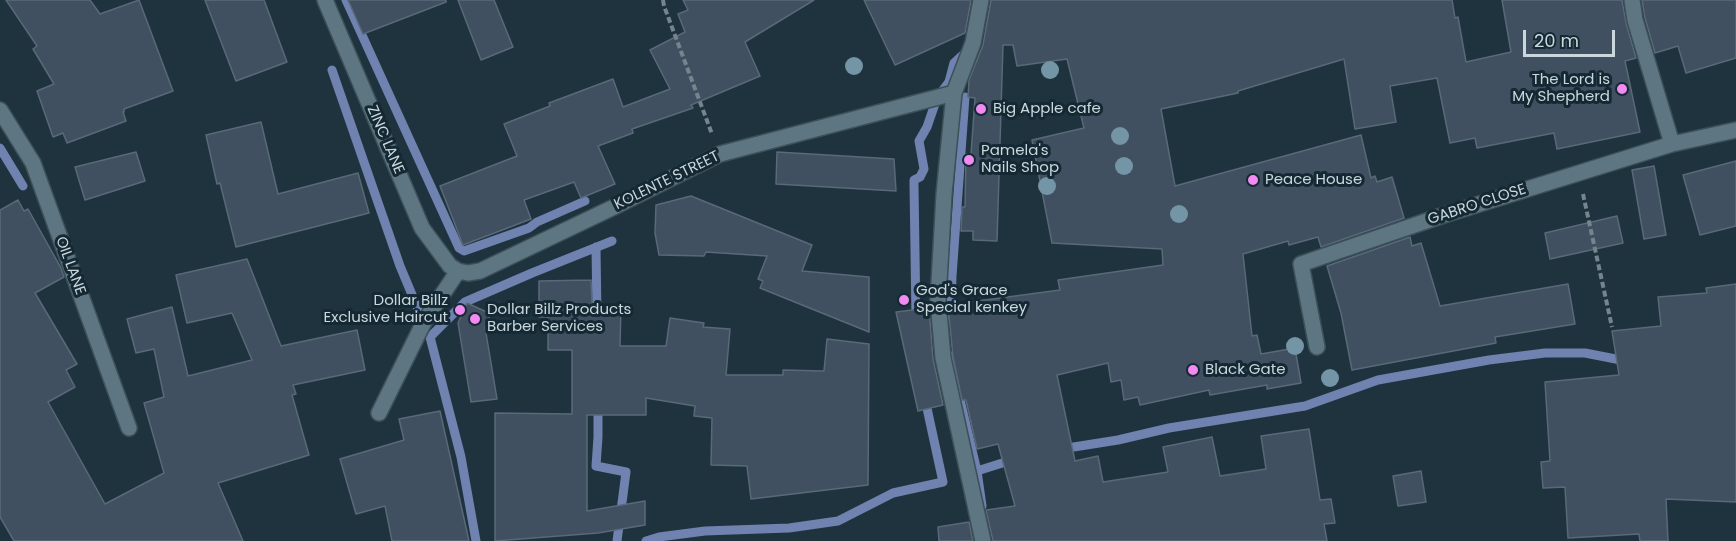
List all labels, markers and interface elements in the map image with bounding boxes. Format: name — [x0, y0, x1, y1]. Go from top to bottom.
scale bar — [1526, 18, 1618, 56]
text: 20 m — [1534, 28, 1579, 53]
place label: The Lord is My Shepherd — [1512, 71, 1610, 106]
marker: The Lord is My Shepherd — [1615, 82, 1629, 96]
place label: Big Apple cafe — [993, 100, 1101, 118]
marker: Big Apple cafe — [974, 102, 988, 116]
street label: ZINC LANE — [362, 103, 408, 177]
place label: Pamela's Nails Shop — [981, 142, 1059, 177]
street label: KOLENTE STREET — [611, 148, 723, 214]
marker: Pamela's Nails Shop — [962, 153, 976, 167]
place label: Peace House — [1265, 171, 1362, 189]
marker: Peace House — [1246, 173, 1260, 187]
street label: GABRO CLOSE — [1426, 181, 1528, 229]
street label: OIL LANE — [51, 234, 89, 298]
place label: God's Grace Special kenkey — [916, 282, 1027, 317]
place label: Dollar Billz Exclusive Haircut — [324, 292, 448, 327]
marker: God's Grace Special kenkey — [897, 293, 911, 307]
place label: Dollar Billz Products Barber Services — [487, 301, 631, 336]
marker: Dollar Billz Exclusive Haircut — [453, 303, 467, 317]
marker: Dollar Billz Products Barber Services — [468, 312, 482, 326]
place label: Black Gate — [1205, 361, 1285, 379]
marker: Black Gate — [1186, 363, 1200, 377]

